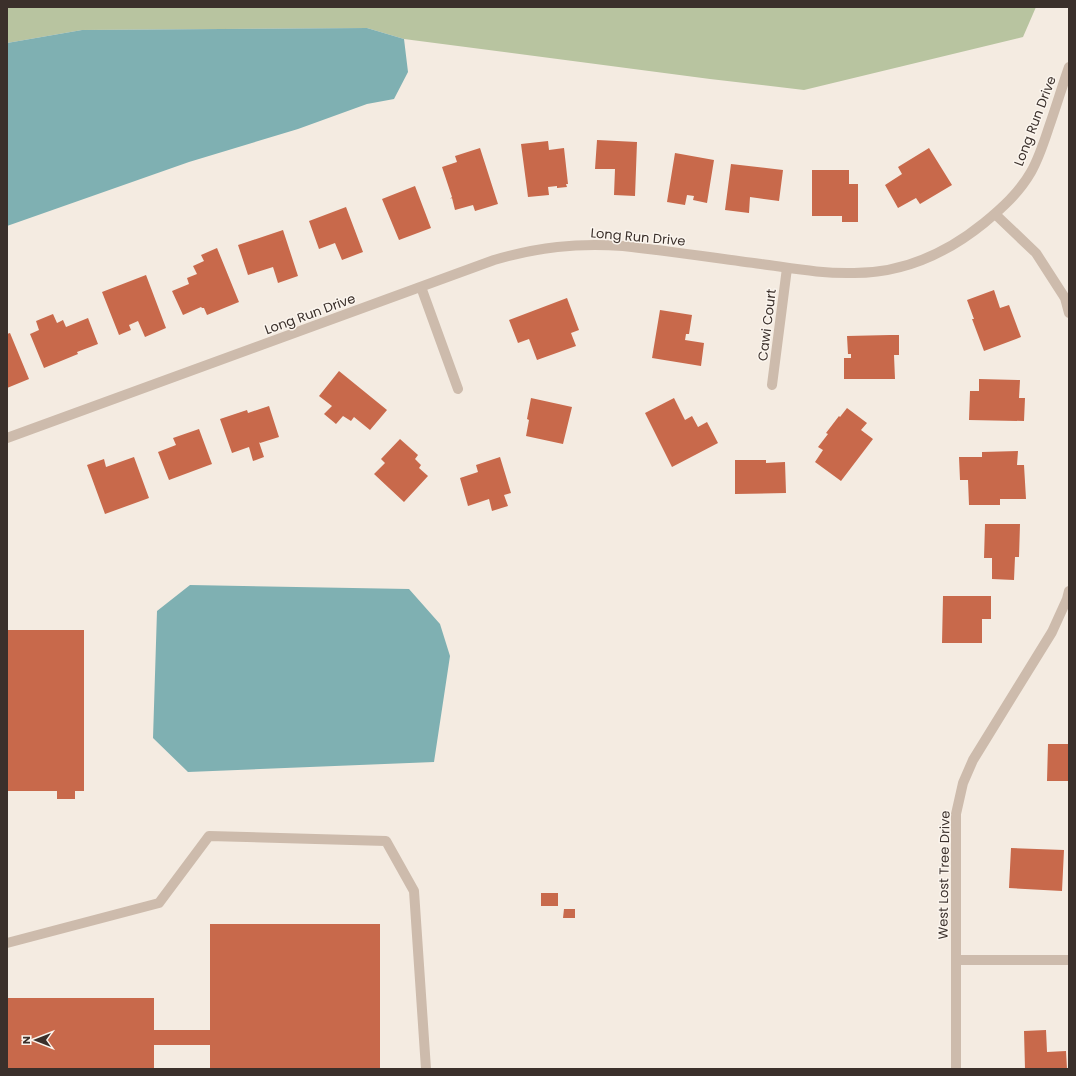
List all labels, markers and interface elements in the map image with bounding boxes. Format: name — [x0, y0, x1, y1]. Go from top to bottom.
street label: Long Run Drive — [1009, 73, 1061, 169]
street label: Long Run Drive — [590, 223, 686, 251]
street label: Cawi Court — [753, 288, 781, 362]
street label: Long Run Drive — [262, 289, 358, 339]
street label: West Lost Tree Drive — [933, 810, 955, 940]
north arrow — [16, 1020, 56, 1060]
text: N — [18, 1036, 34, 1044]

